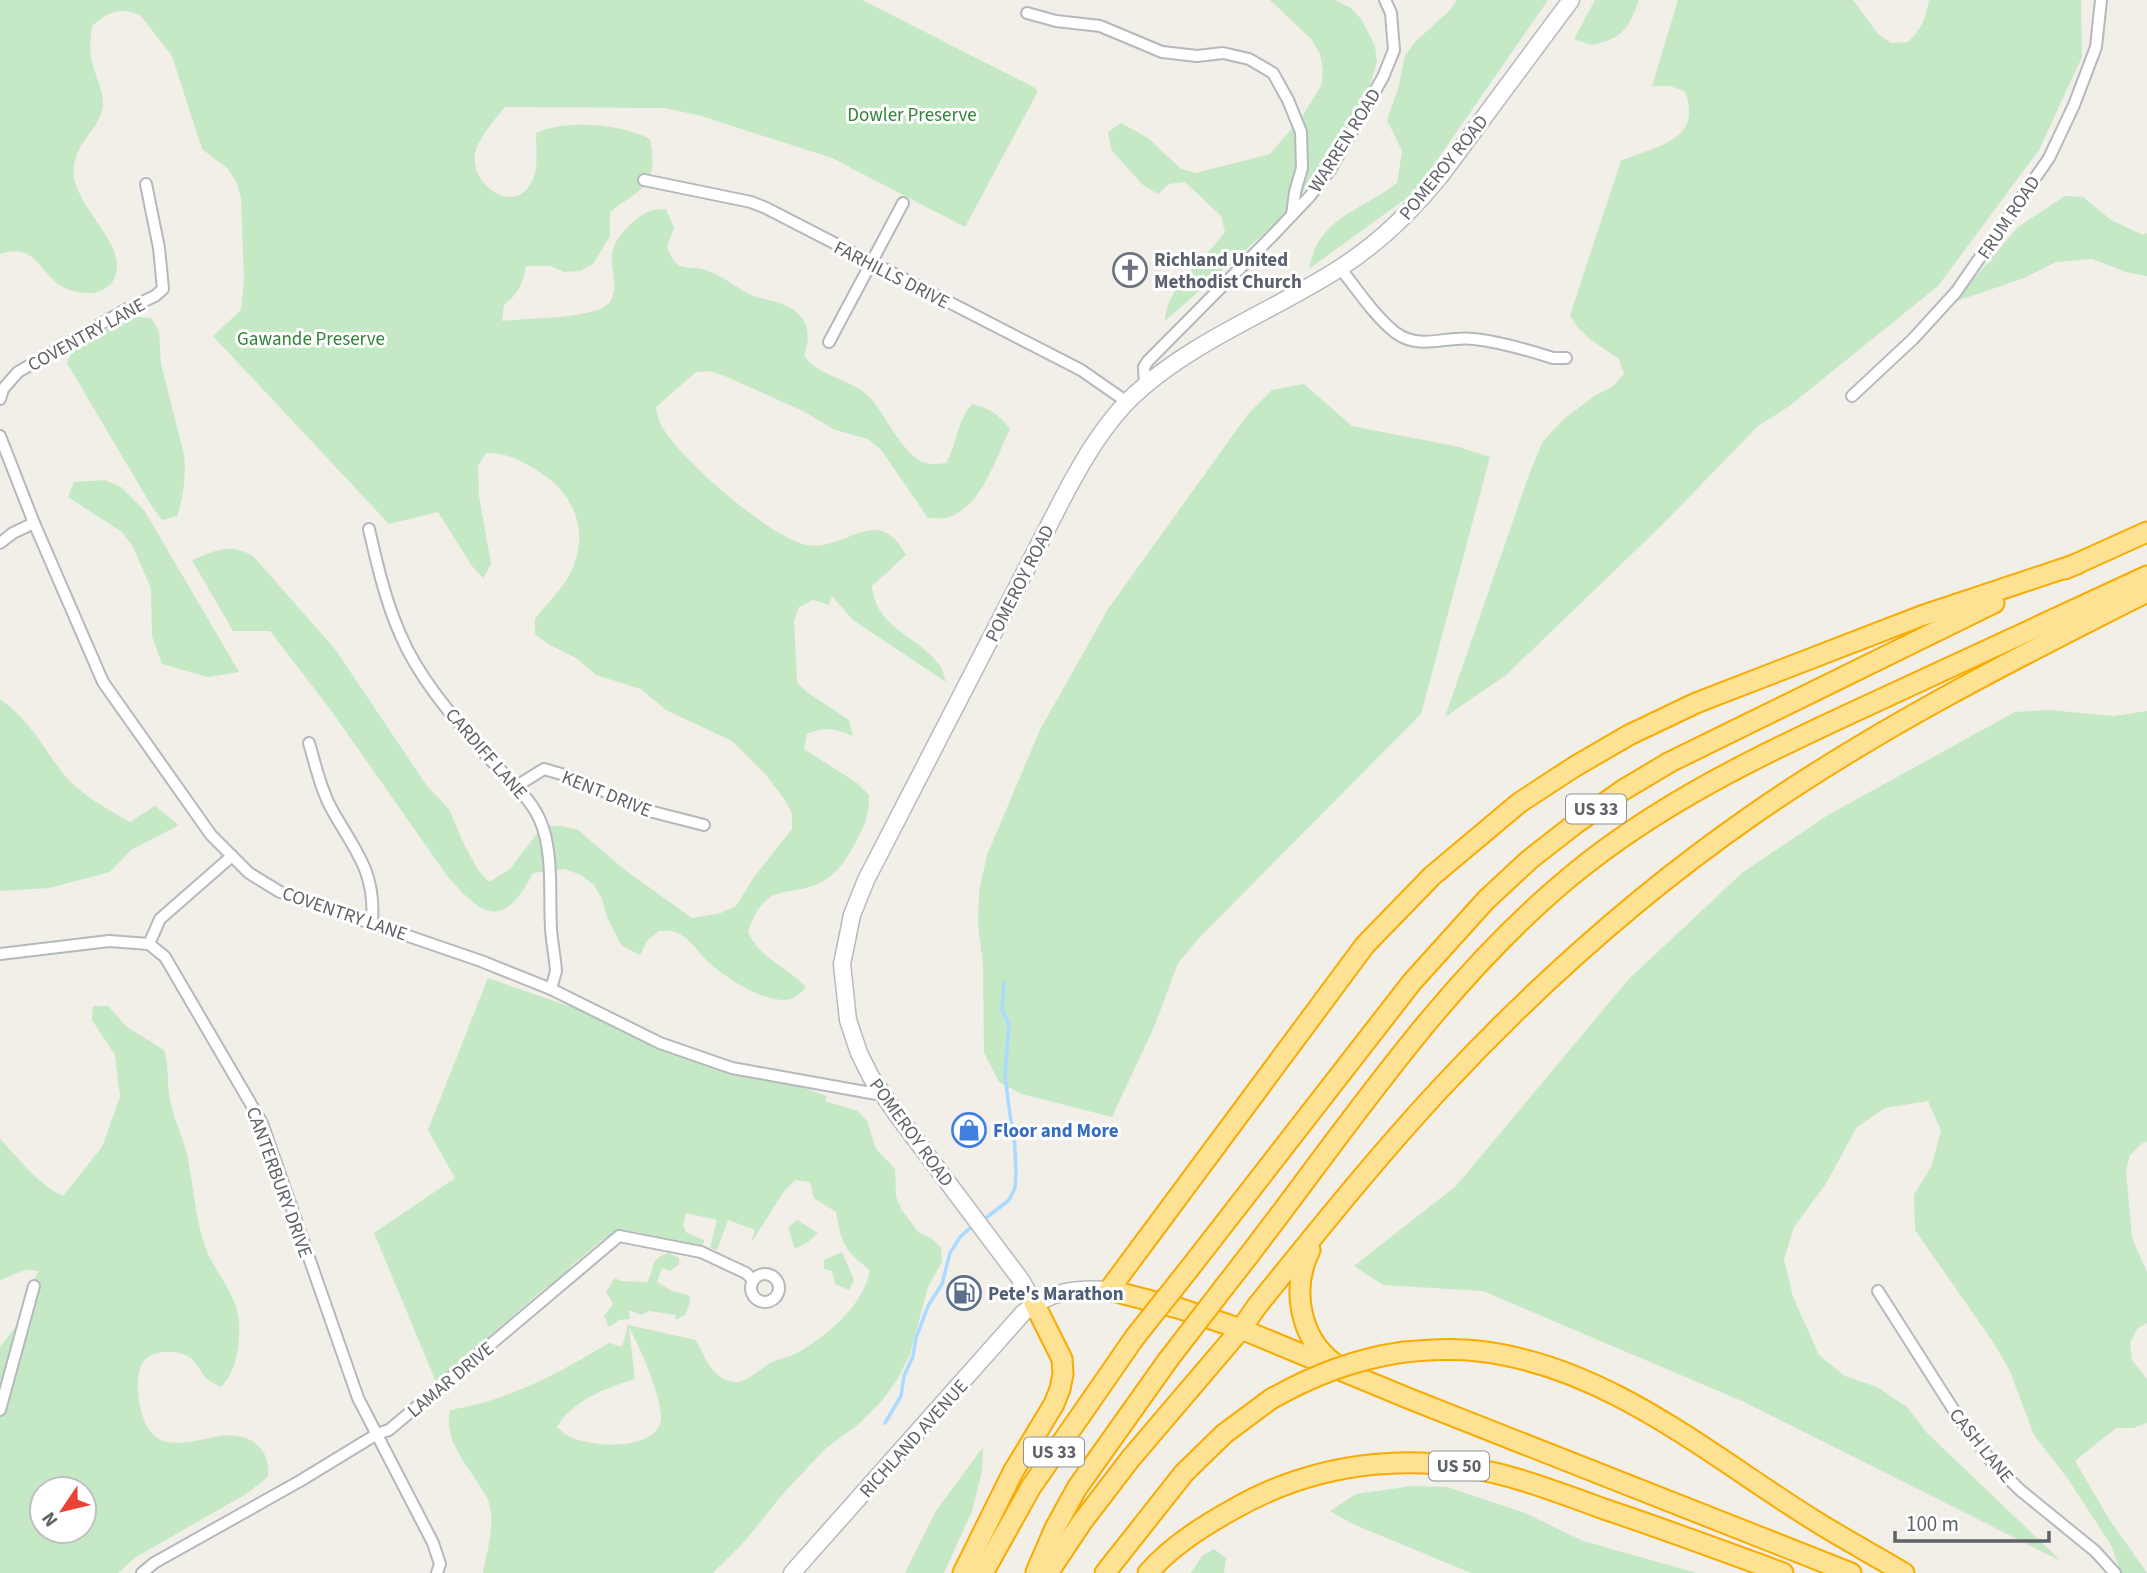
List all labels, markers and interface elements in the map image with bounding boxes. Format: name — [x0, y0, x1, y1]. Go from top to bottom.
street label: WARREN ROAD — [1303, 84, 1388, 198]
park label: Dowler Preserve — [847, 102, 977, 129]
street label: POMEROY ROAD — [1393, 110, 1495, 226]
street label: FRUM ROAD — [1971, 171, 2047, 265]
street label: FARHILLS DRIVE — [829, 235, 954, 316]
place label: Richland United Methodist Church — [1154, 247, 1302, 296]
church icon: Richland United Methodist Church — [1111, 251, 1149, 289]
street label: COVENTRY LANE — [23, 292, 150, 379]
park label: Gawande Preserve — [237, 326, 385, 353]
street label: POMEROY ROAD — [979, 520, 1061, 647]
street label: CARDIFF LANE — [439, 702, 533, 806]
street label: KENT DRIVE — [558, 764, 655, 825]
road number: US 33 — [1566, 794, 1626, 824]
street label: COVENTRY LANE — [278, 880, 411, 948]
street label: POMEROY ROAD — [862, 1073, 959, 1193]
street label: CANTERBURY DRIVE — [239, 1103, 318, 1262]
shop icon: Floor and More — [950, 1111, 988, 1149]
place label: Floor and More — [993, 1118, 1119, 1145]
fuel station icon: Pete's Marathon — [945, 1274, 983, 1312]
place label: Pete's Marathon — [988, 1281, 1124, 1308]
street label: LAMAR DRIVE — [402, 1336, 500, 1424]
street label: RICHLAND AVENUE — [854, 1374, 975, 1504]
street label: CASH LANE — [1942, 1403, 2019, 1489]
road number: US 33 — [1024, 1437, 1084, 1466]
road number: US 50 — [1429, 1451, 1489, 1480]
north arrow — [28, 1475, 98, 1545]
scale bar — [1895, 1500, 2049, 1544]
text: N — [36, 1506, 65, 1532]
text: 100 m — [1906, 1509, 1959, 1539]

